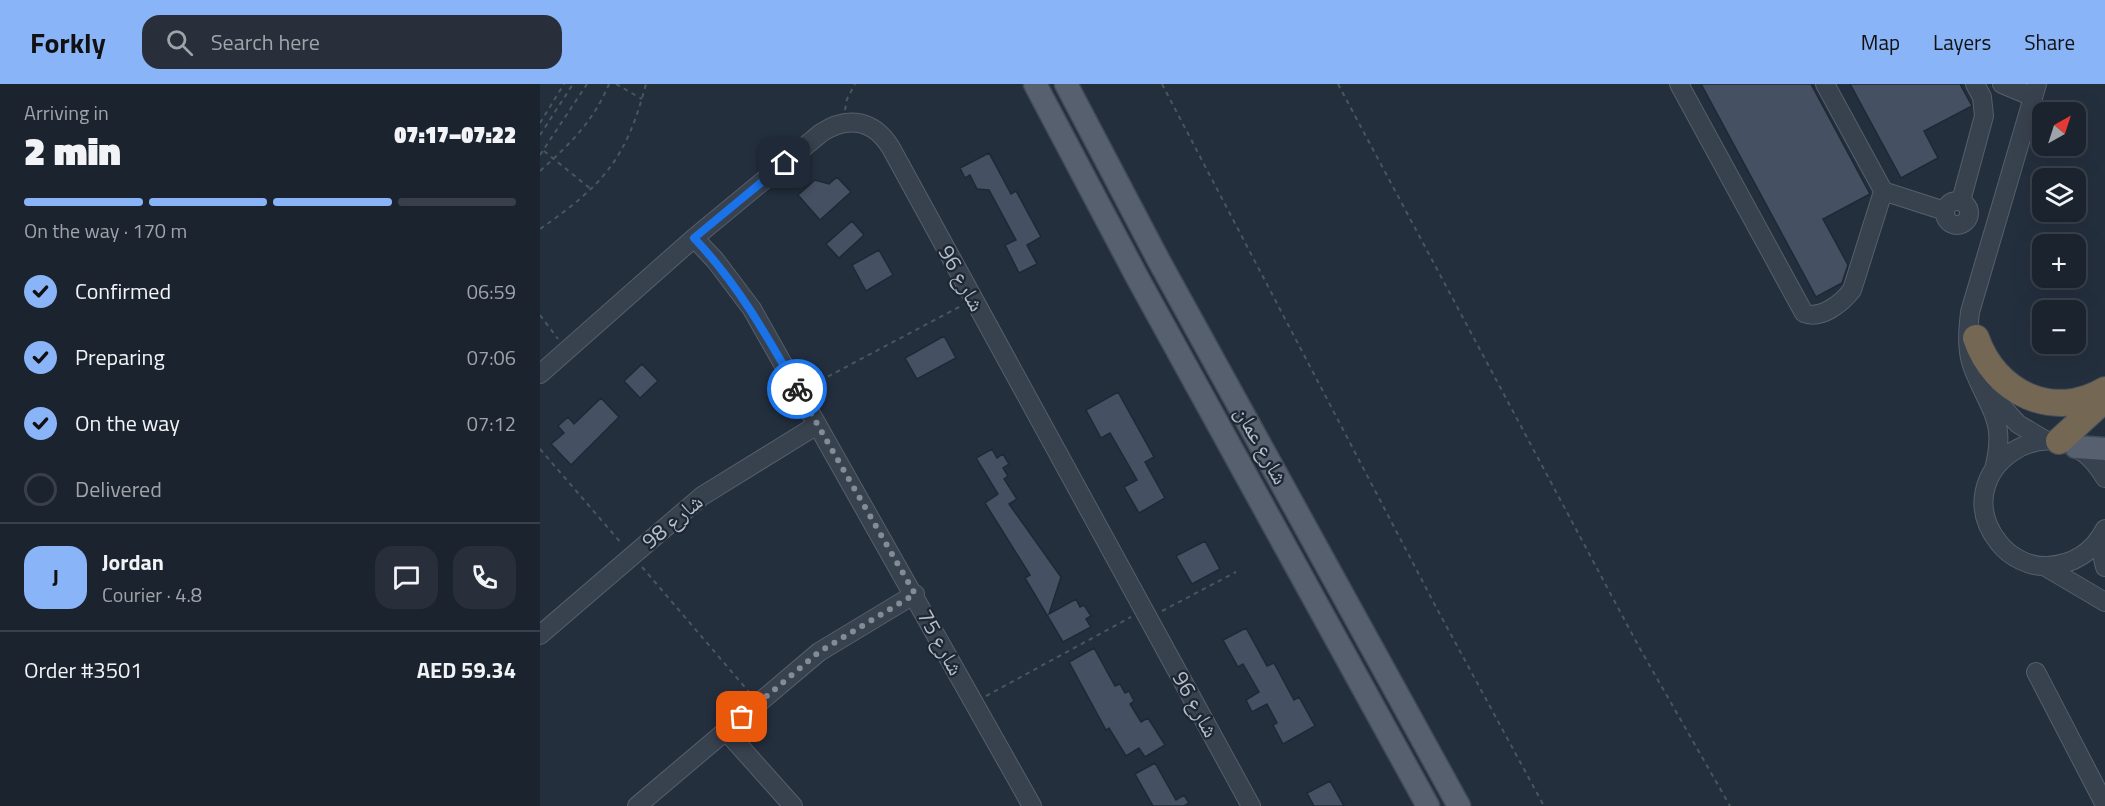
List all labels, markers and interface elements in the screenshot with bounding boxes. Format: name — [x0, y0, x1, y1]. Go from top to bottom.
search box — [142, 15, 562, 69]
text: Forkly — [30, 21, 106, 64]
text: Search here — [211, 25, 320, 59]
icon: search — [163, 26, 196, 59]
text: Map — [1861, 26, 1900, 58]
text: Layers — [1933, 26, 1991, 58]
text: Share — [2024, 26, 2075, 58]
text: Arriving in — [24, 97, 109, 128]
north arrow — [2032, 102, 2086, 156]
map controls — [2032, 102, 2086, 354]
text: 07:17–07:22 — [394, 118, 516, 152]
text: 2 min — [24, 121, 121, 180]
pin — [759, 137, 810, 188]
icon: home — [768, 146, 801, 179]
button: layers — [2032, 168, 2086, 222]
text: On the way · 170 m — [24, 215, 187, 246]
button: + — [2032, 234, 2086, 288]
street label: شارع 96 — [930, 239, 994, 317]
text: Confirmed — [75, 274, 171, 308]
icon: check — [24, 275, 57, 308]
text: 06:59 — [467, 276, 516, 307]
button: − — [2032, 300, 2086, 354]
text: Preparing — [75, 340, 165, 374]
icon: check — [24, 341, 57, 374]
text: 07:06 — [467, 342, 516, 373]
courier — [767, 359, 827, 419]
icon: bike — [781, 373, 814, 406]
street label: شارع عمان — [1226, 399, 1298, 491]
text: On the way — [75, 406, 180, 440]
icon: check — [24, 407, 57, 440]
text: 07:12 — [467, 408, 516, 439]
text: Delivered — [75, 472, 162, 506]
street label: شارع 98 — [634, 485, 710, 557]
text: Jordan — [102, 545, 164, 579]
button: chat — [375, 546, 438, 609]
button: phone — [453, 546, 516, 609]
text: J — [52, 560, 59, 594]
text: Courier · 4.8 — [102, 579, 202, 610]
street label: شارع 75 — [909, 603, 973, 681]
text: Order #3501 — [24, 653, 143, 687]
text: AED 59.34 — [417, 653, 516, 687]
street label: شارع 96 — [1164, 665, 1228, 743]
pin — [716, 691, 767, 742]
icon: bag — [725, 700, 758, 733]

